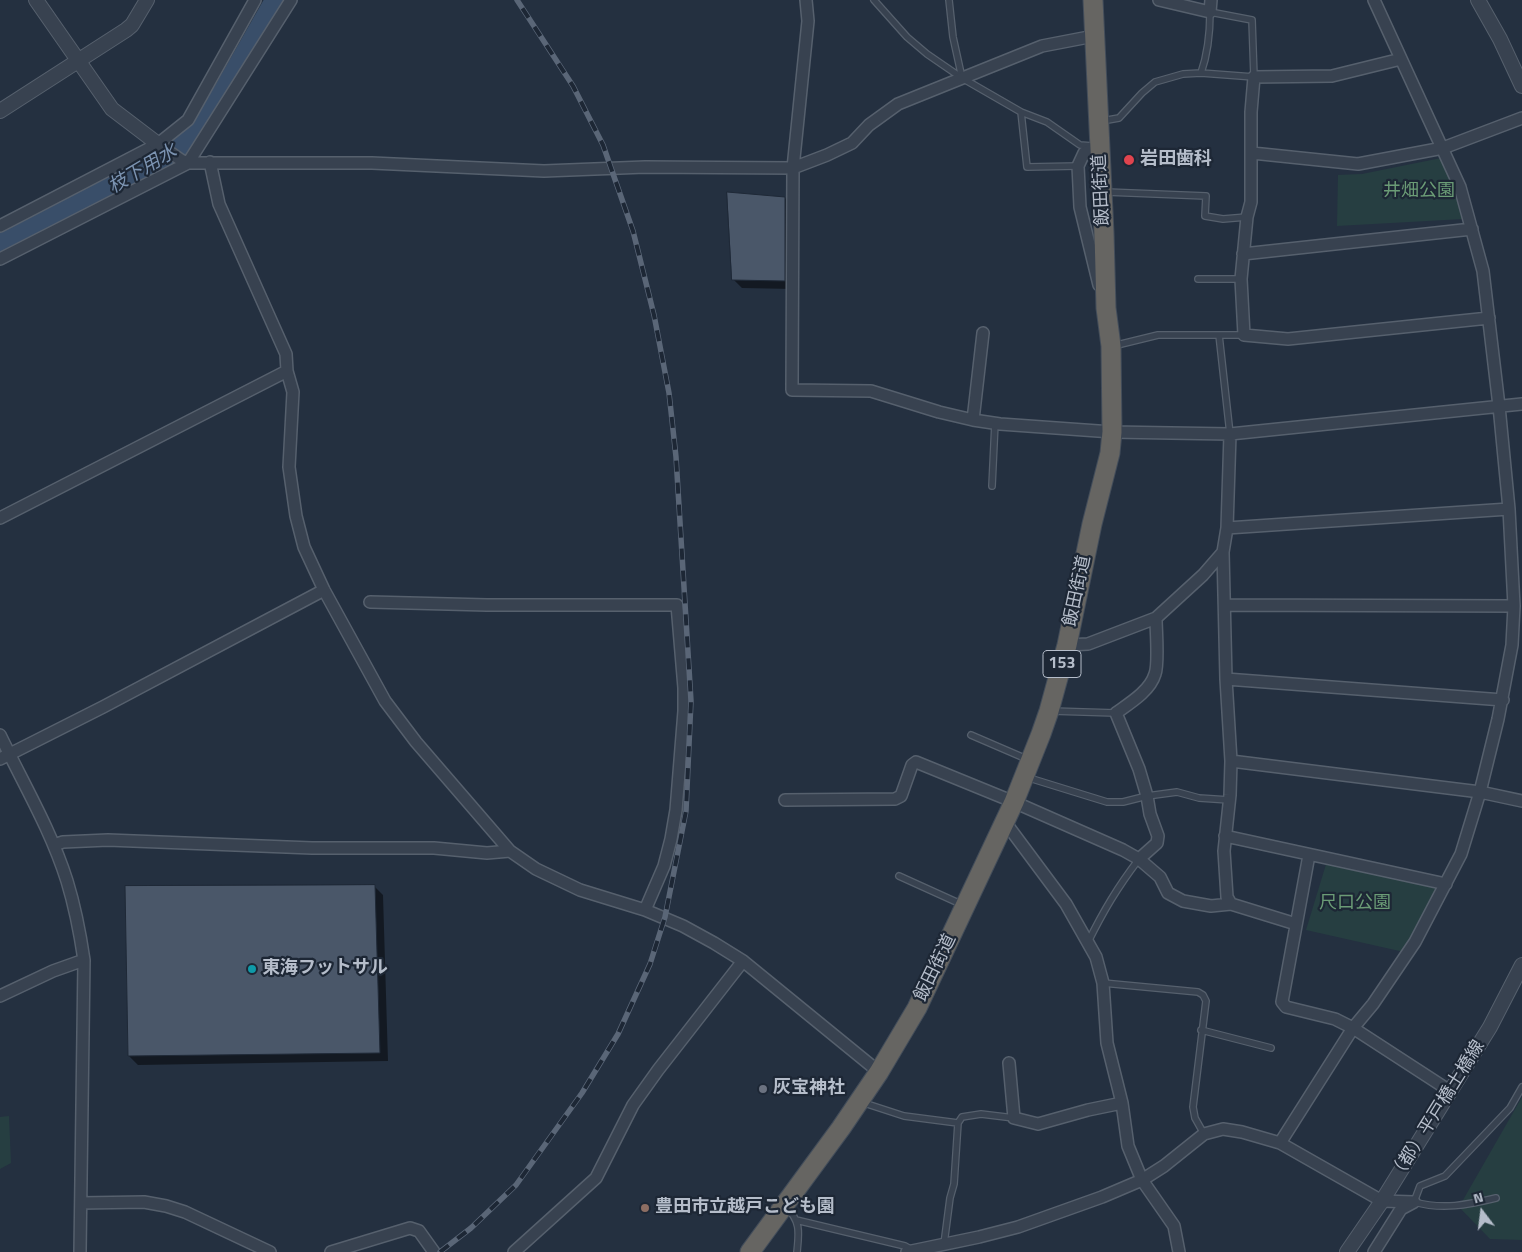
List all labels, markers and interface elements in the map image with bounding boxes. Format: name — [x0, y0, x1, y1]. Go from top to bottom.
water label: 枝下用水 — [105, 141, 181, 199]
place label: 岩田歯科 — [1140, 149, 1212, 171]
street label: 飯田街道 — [1089, 153, 1115, 227]
marker: 岩田歯科 — [1122, 153, 1136, 167]
park label: 井畑公園 — [1383, 181, 1455, 203]
street label: 飯田街道 — [1060, 554, 1096, 628]
road number: 153 — [1043, 651, 1081, 678]
park label: 尺口公園 — [1319, 893, 1391, 915]
street label: 飯田街道 — [911, 931, 961, 1005]
place label: 東海フットサル — [262, 958, 388, 980]
marker: 東海フットサル — [246, 963, 258, 975]
street label: （都）平戸橋土橋線 — [1386, 1037, 1490, 1185]
place label: 灰宝神社 — [773, 1078, 845, 1100]
marker: 灰宝神社 — [757, 1083, 769, 1095]
text: N — [1471, 1186, 1485, 1208]
north arrow — [1457, 1187, 1507, 1237]
place label: 豊田市立越戸こども園 — [655, 1197, 835, 1219]
marker: 豊田市立越戸こども園 — [639, 1202, 651, 1214]

